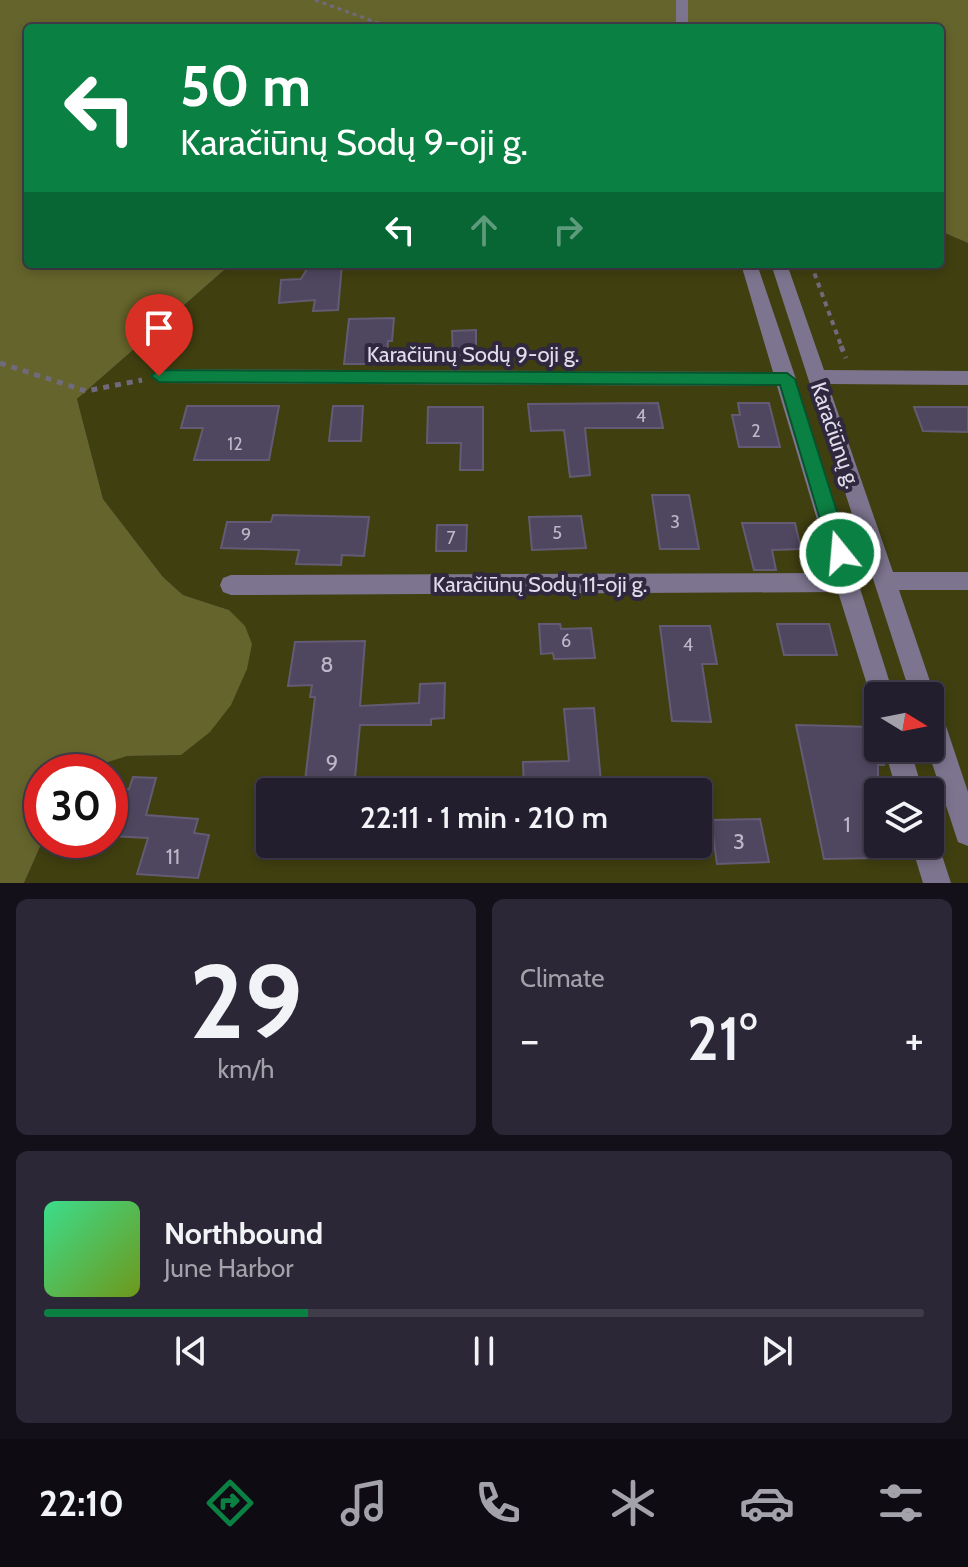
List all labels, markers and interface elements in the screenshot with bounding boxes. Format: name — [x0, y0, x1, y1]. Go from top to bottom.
text: 50 m — [180, 52, 311, 120]
icon: left — [48, 56, 152, 160]
text: Karačiūnų Sodų 9-oji g. — [180, 120, 528, 164]
icon: left — [378, 208, 422, 252]
icon: ahead — [462, 208, 506, 252]
icon: right — [546, 208, 590, 252]
pin — [125, 294, 193, 376]
icon: arrive — [137, 306, 181, 350]
street label: Karačiūnų Sodų 9-oji g. — [367, 341, 579, 368]
street label: Karačiūnų g. — [805, 378, 866, 492]
house number: 4 — [636, 405, 646, 427]
house number: 2 — [751, 420, 761, 442]
house number: 12 — [227, 433, 243, 455]
house number: 3 — [670, 511, 680, 533]
position arrow — [798, 511, 882, 595]
house number: 5 — [552, 522, 562, 544]
house number: 9 — [241, 524, 251, 546]
house number: 7 — [446, 527, 456, 549]
street label: Karačiūnų Sodų 11-oji g. — [433, 571, 647, 598]
house number: 6 — [561, 630, 571, 652]
house number: 4 — [683, 634, 693, 656]
house number: 8 — [320, 651, 334, 678]
north arrow — [864, 682, 944, 762]
map controls — [864, 682, 944, 858]
house number: 9 — [326, 749, 338, 776]
speed limit sign: 30 — [24, 754, 128, 858]
button: layers — [864, 778, 944, 858]
text: 22:11 · 1 min · 210 m — [360, 799, 608, 836]
house number: 1 — [843, 811, 851, 838]
house number: 3 — [733, 828, 745, 855]
house number: 11 — [166, 843, 180, 870]
text: 29 — [189, 938, 303, 1064]
text: Climate — [520, 962, 605, 994]
text: 21° — [687, 1002, 757, 1075]
text: − — [520, 1013, 539, 1066]
text: + — [905, 1013, 924, 1066]
text: km/h — [218, 1053, 274, 1085]
text: Northbound — [164, 1215, 323, 1252]
text: June Harbor — [164, 1252, 293, 1284]
icon: previous — [169, 1329, 213, 1373]
icon: pause — [462, 1329, 506, 1373]
icon: next — [755, 1329, 799, 1373]
icon: directions — [202, 1475, 258, 1531]
icon: music — [336, 1475, 392, 1531]
icon: phone — [470, 1475, 526, 1531]
icon: climate — [605, 1475, 661, 1531]
icon: car — [739, 1475, 795, 1531]
icon: filters — [873, 1475, 929, 1531]
text: 22:10 — [39, 1481, 124, 1525]

